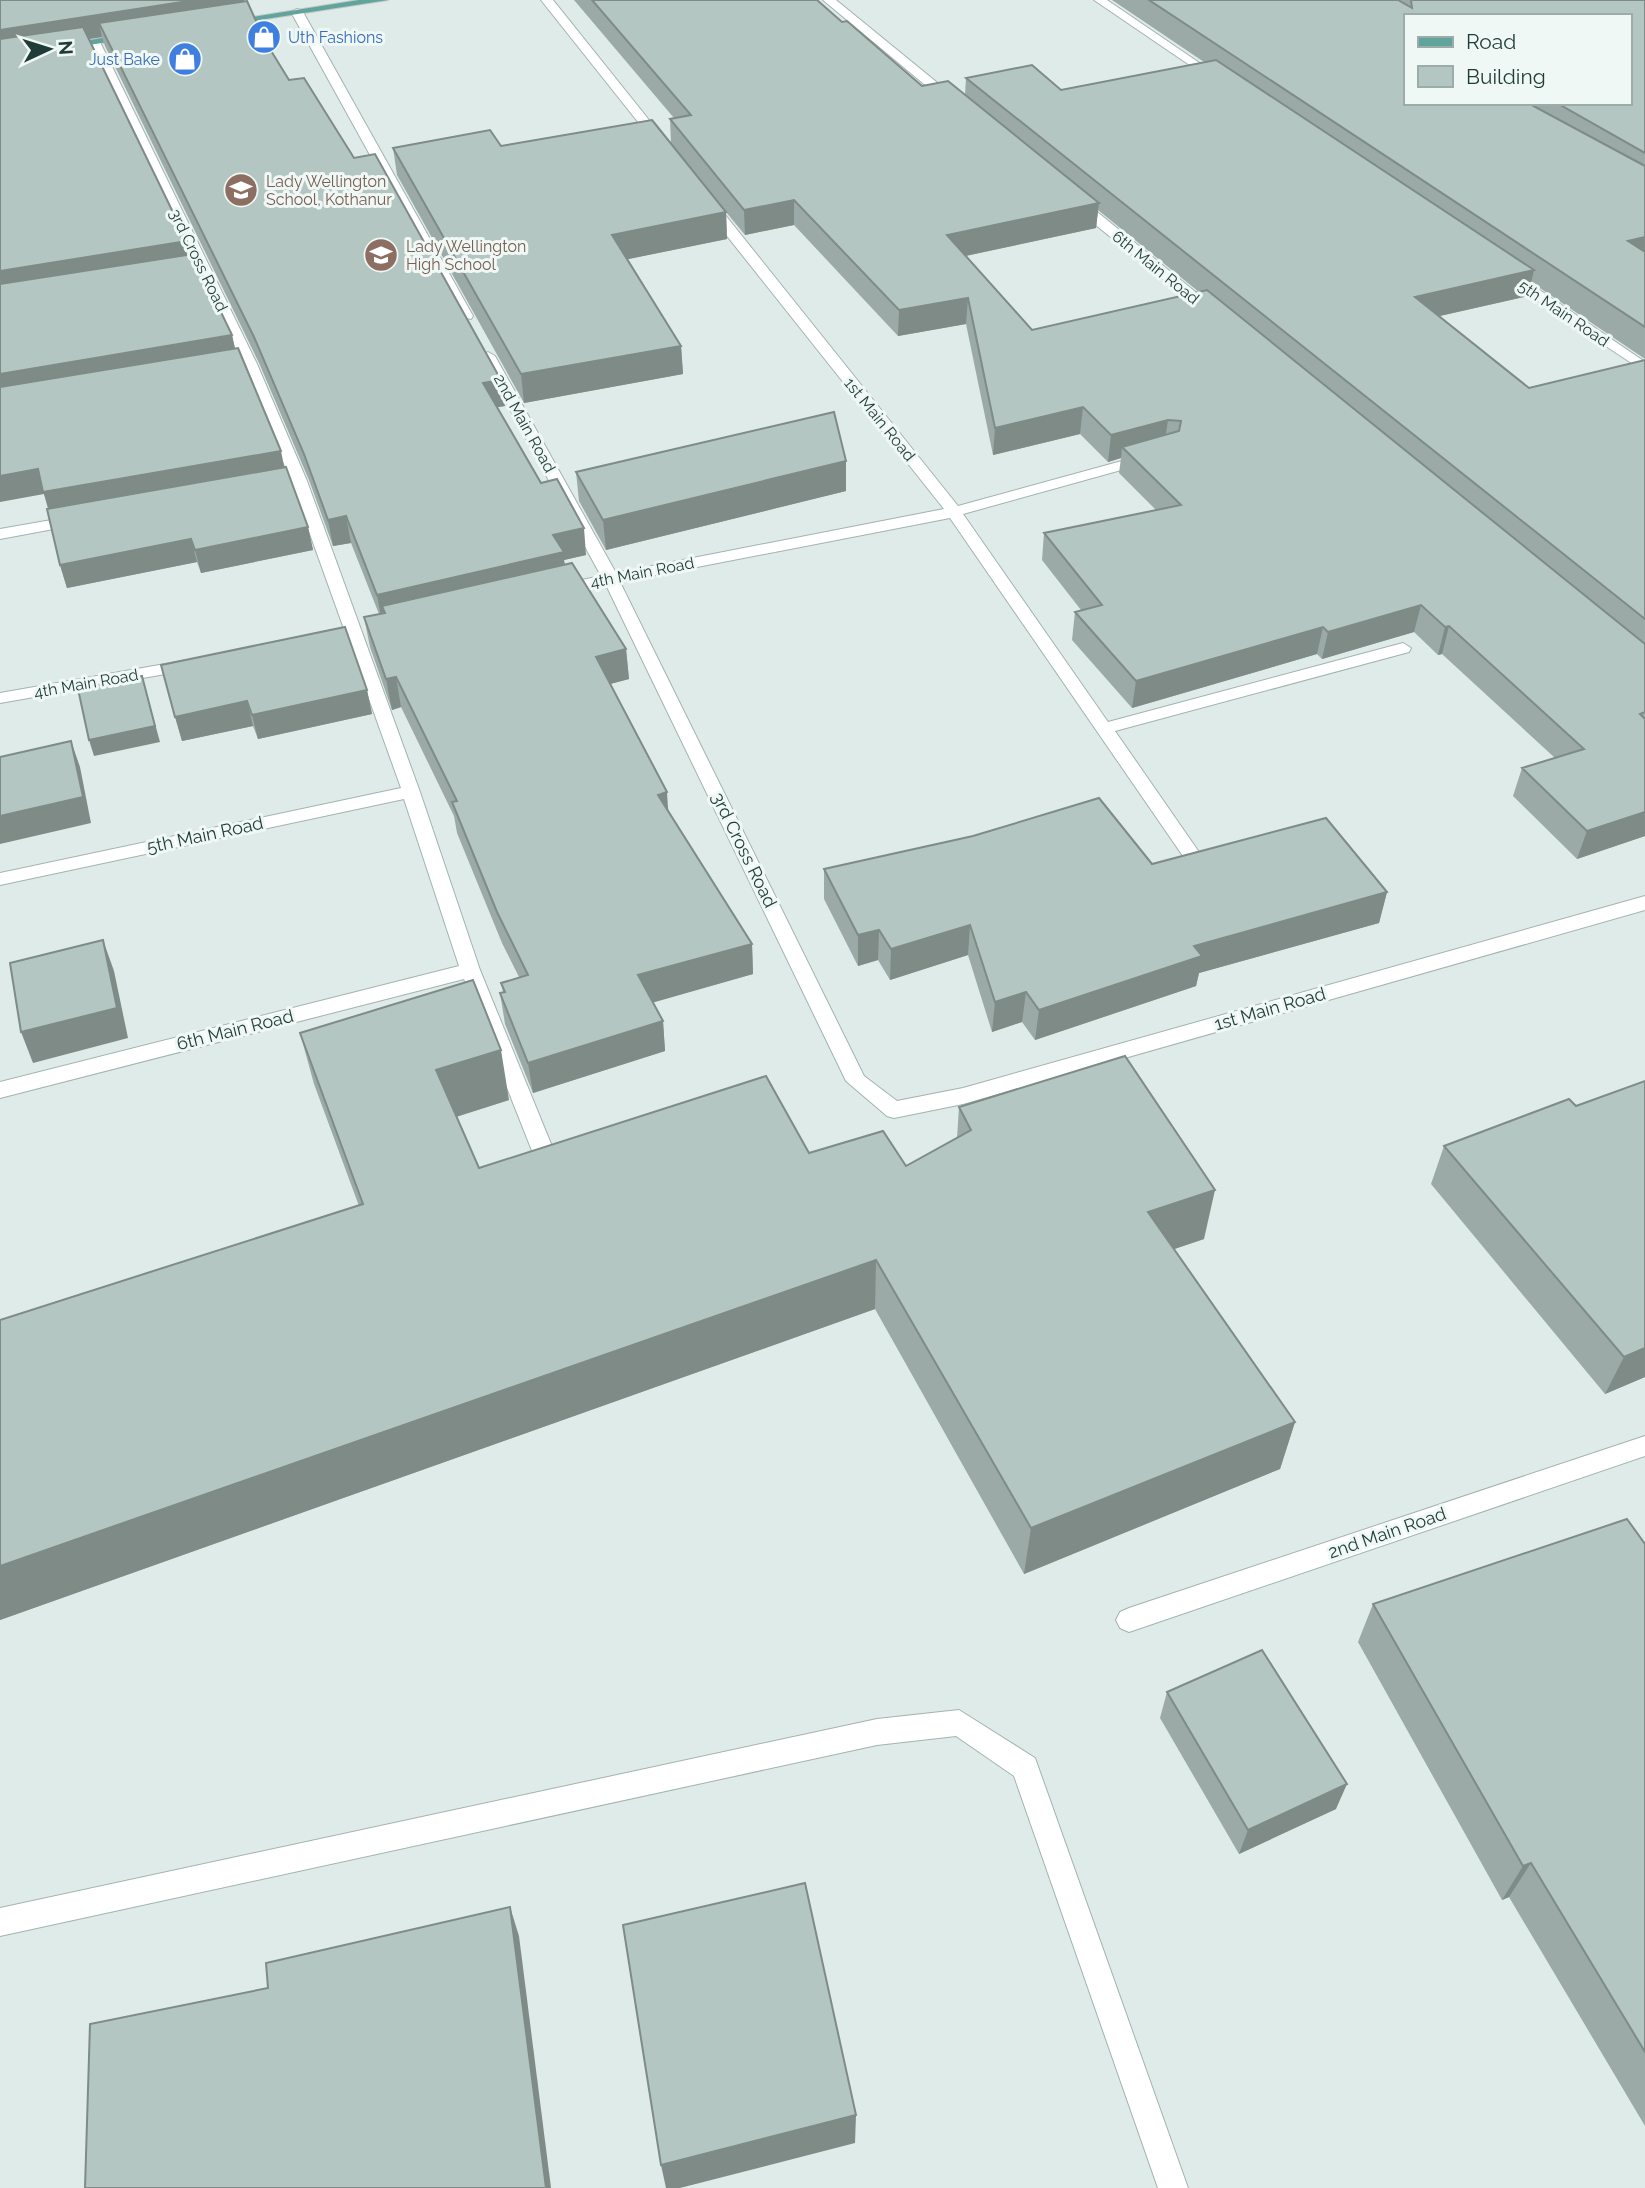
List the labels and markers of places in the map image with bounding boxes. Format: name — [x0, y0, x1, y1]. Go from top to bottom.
shop icon: Uth Fashions — [245, 18, 283, 56]
place label: Uth Fashions — [288, 28, 383, 47]
shop icon: Just Bake — [166, 40, 204, 78]
place label: Just Bake — [89, 50, 160, 69]
school or university icon: Lady Wellington School, Kothanur — [222, 171, 260, 209]
place label: Lady Wellington School, Kothanur — [266, 172, 392, 209]
school or university icon: Lady Wellington High School — [362, 236, 400, 274]
place label: Lady Wellington High School — [406, 237, 526, 274]

